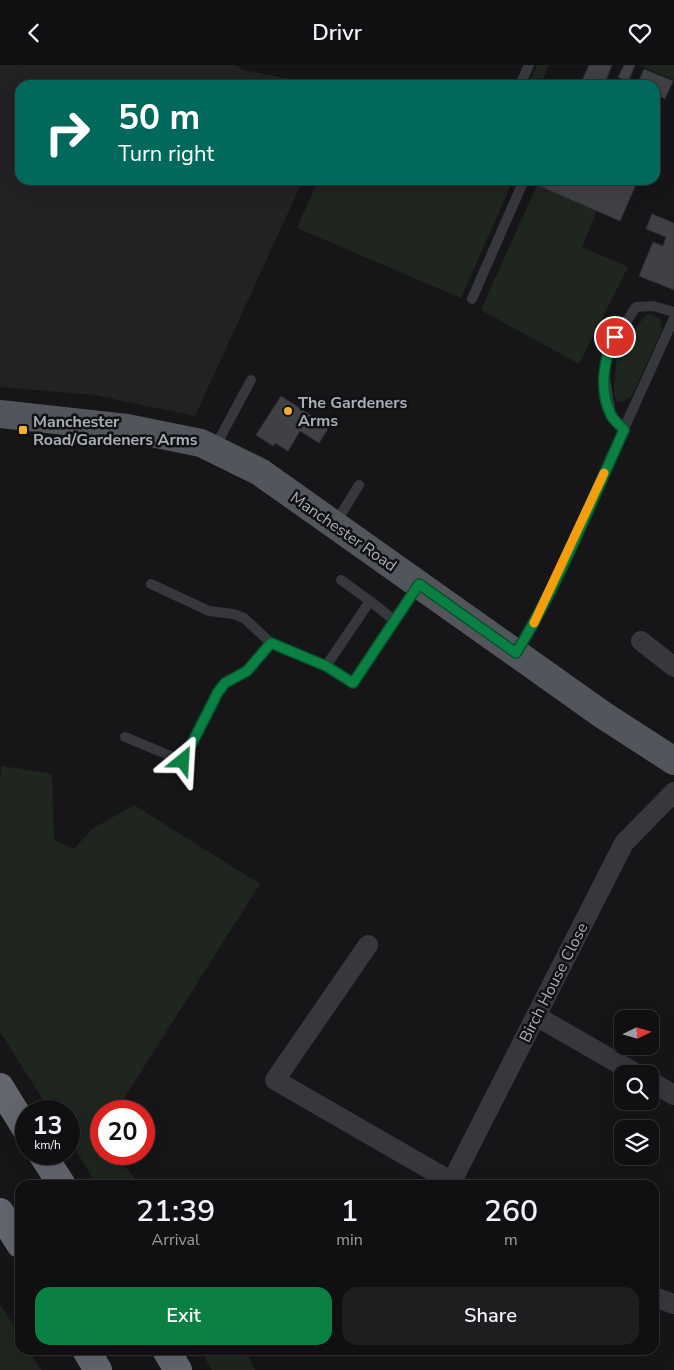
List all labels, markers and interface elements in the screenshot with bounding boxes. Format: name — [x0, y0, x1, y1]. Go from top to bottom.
text: Drivr — [312, 18, 362, 48]
icon: back — [20, 19, 48, 47]
icon: heart — [626, 19, 654, 47]
text: 50 m — [118, 94, 200, 141]
icon: right — [35, 100, 100, 165]
text: Turn right — [118, 139, 214, 169]
pin — [594, 316, 636, 358]
icon: arrive — [601, 323, 629, 351]
place label: The Gardeners Arms — [298, 392, 407, 432]
marker: The Gardeners Arms — [282, 405, 294, 417]
place label: Manchester Road/Gardeners Arms — [33, 411, 198, 451]
marker: Manchester Road/Gardeners Arms — [17, 424, 29, 436]
street label: Manchester Road — [286, 487, 401, 577]
position arrow — [156, 734, 208, 786]
street label: Birch House Close — [514, 919, 594, 1046]
north arrow — [614, 1010, 659, 1055]
map controls — [614, 1010, 659, 1165]
button: search — [614, 1065, 659, 1110]
speed limit sign: 20 — [90, 1100, 155, 1165]
text: 13 — [32, 1109, 63, 1143]
button: layers — [614, 1120, 659, 1165]
text: km/h — [34, 1137, 61, 1153]
text: 21:39 — [136, 1191, 215, 1232]
text: 1 — [341, 1191, 359, 1232]
text: 260 — [484, 1191, 538, 1232]
text: Arrival — [152, 1229, 200, 1251]
text: min — [336, 1229, 363, 1251]
text: m — [504, 1229, 518, 1251]
button: Exit — [35, 1287, 332, 1345]
button: Share — [342, 1287, 639, 1345]

